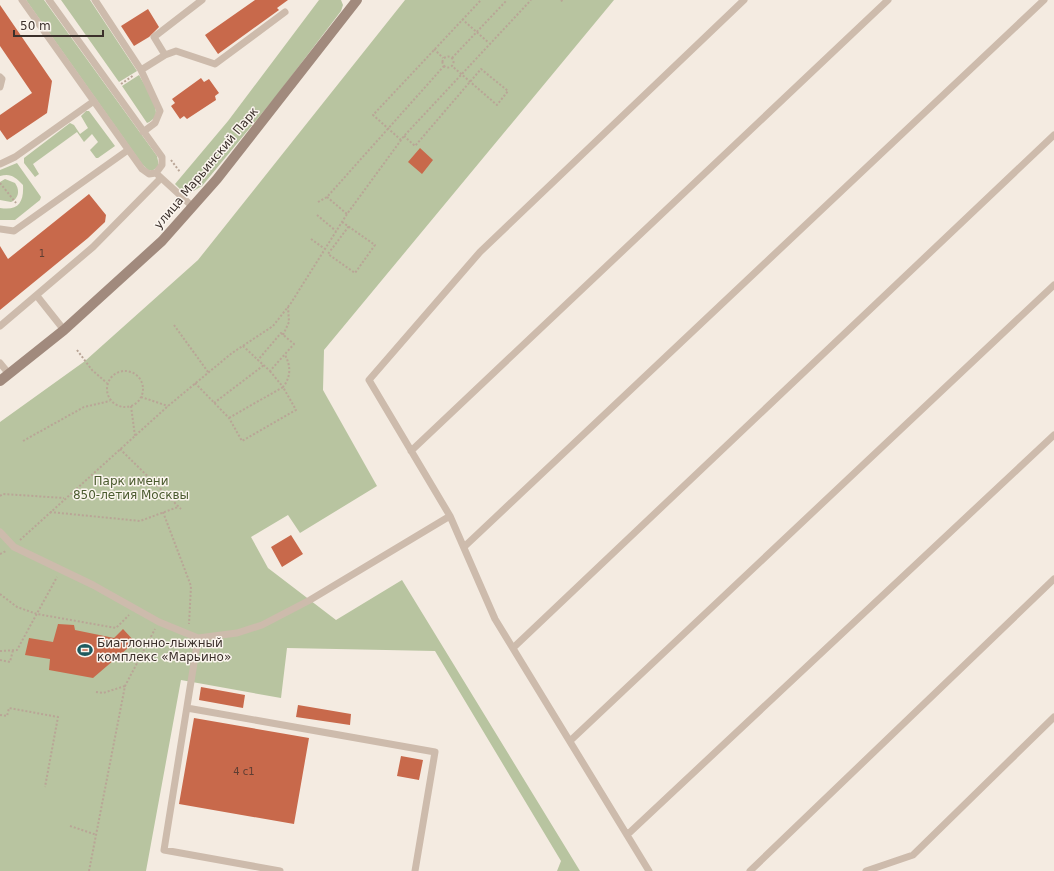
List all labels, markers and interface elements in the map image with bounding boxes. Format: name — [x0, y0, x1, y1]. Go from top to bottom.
scale bar — [14, 12, 103, 38]
text: 50 m — [20, 19, 51, 33]
street label: улица Марьинский Парк — [151, 104, 261, 232]
house number: 1 — [39, 248, 45, 259]
park label: Парк имени 850-летия Москвы — [73, 474, 189, 502]
place label: Биатлонно-лыжный комплекс «Марьино» — [97, 636, 231, 664]
sports icon: Биатлонно-лыжный комплекс «Марьино» — [76, 641, 94, 659]
house number: 4 с1 — [233, 766, 255, 777]

